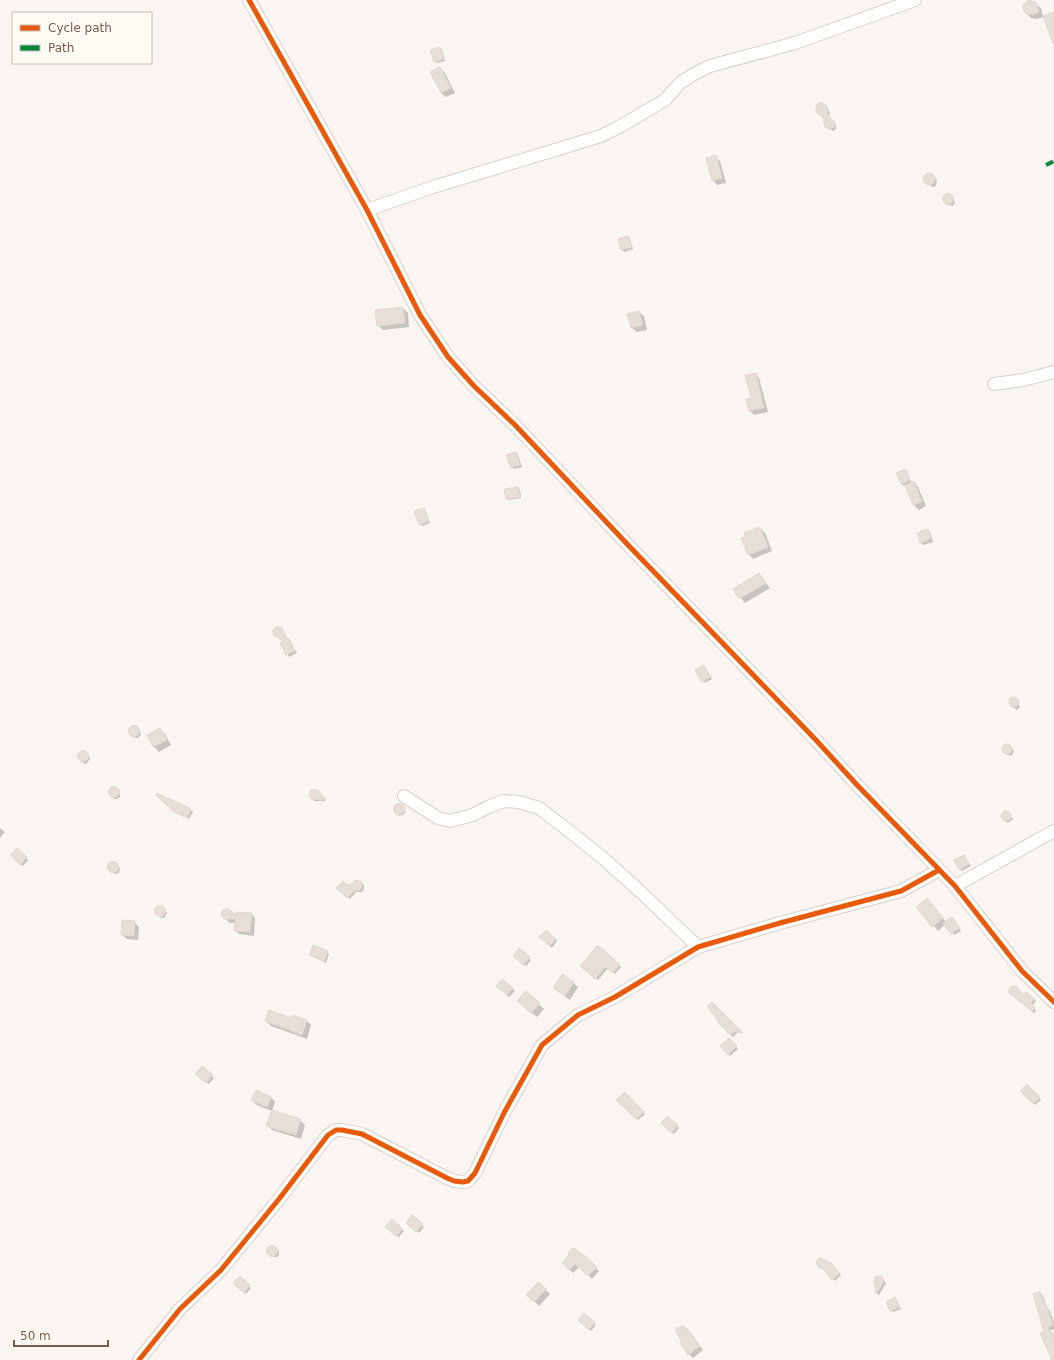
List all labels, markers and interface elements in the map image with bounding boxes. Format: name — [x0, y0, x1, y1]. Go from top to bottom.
legend — [12, 12, 152, 64]
text: Cycle path — [48, 21, 112, 35]
text: Path — [48, 41, 74, 55]
scale bar — [14, 1322, 108, 1348]
text: 50 m — [20, 1329, 51, 1343]

